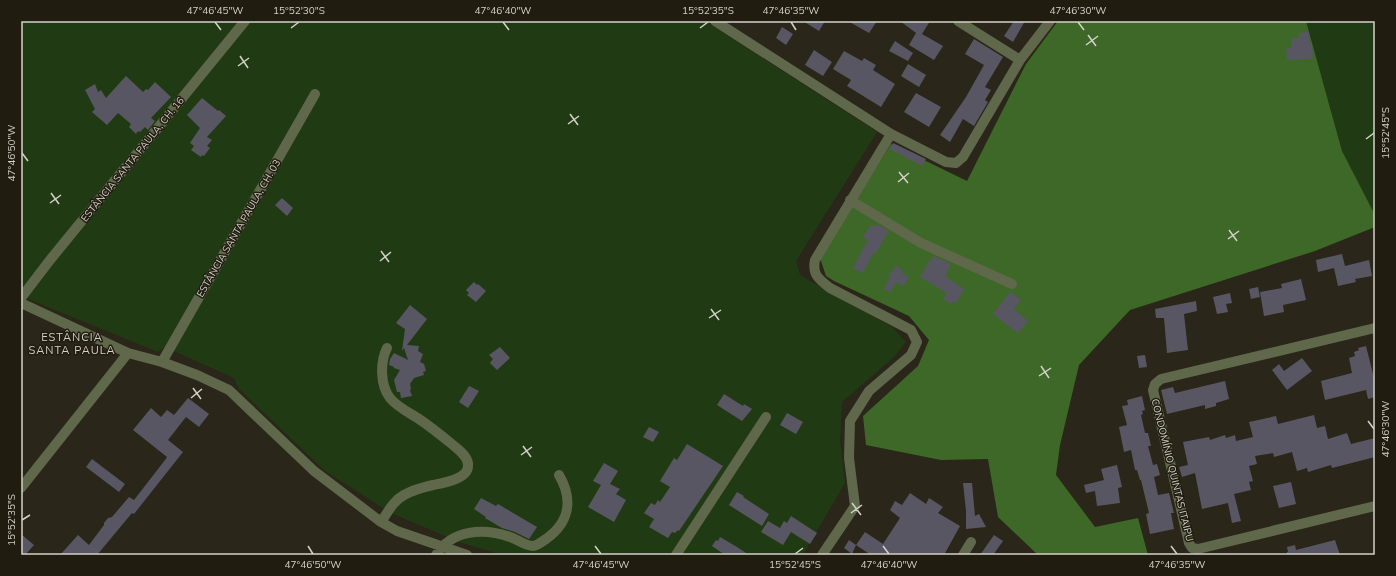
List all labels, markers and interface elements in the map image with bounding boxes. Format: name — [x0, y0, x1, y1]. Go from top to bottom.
text: 47°46'45"W — [187, 4, 243, 17]
text: 15°52'30"S — [273, 4, 325, 17]
text: 47°46'40"W — [475, 4, 531, 17]
text: 15°52'35"S — [682, 4, 734, 17]
text: 47°46'35"W — [763, 4, 819, 17]
text: 47°46'30"W — [1050, 4, 1106, 17]
street label: ESTÂNCIA SANTA PAULA, CH. 16 — [78, 94, 187, 224]
text: 15°52'45"S — [1379, 107, 1392, 159]
text: 47°46'50"W — [5, 125, 18, 181]
street label: ESTÂNCIA SANTA PAULA, CH. 03 — [194, 157, 283, 300]
district label: ESTÂNCIA SANTA PAULA — [28, 330, 116, 357]
street label: CONDOMÍNIO QUINTAS ITAIPU — [1148, 397, 1197, 543]
text: 47°46'30"W — [1379, 401, 1392, 457]
text: 15°52'35"S — [5, 494, 18, 546]
text: 47°46'50"W — [285, 558, 341, 571]
text: 47°46'45"W — [573, 558, 629, 571]
text: 15°52'45"S — [769, 558, 821, 571]
text: 47°46'40"W — [861, 558, 917, 571]
text: 47°46'35"W — [1149, 558, 1205, 571]

